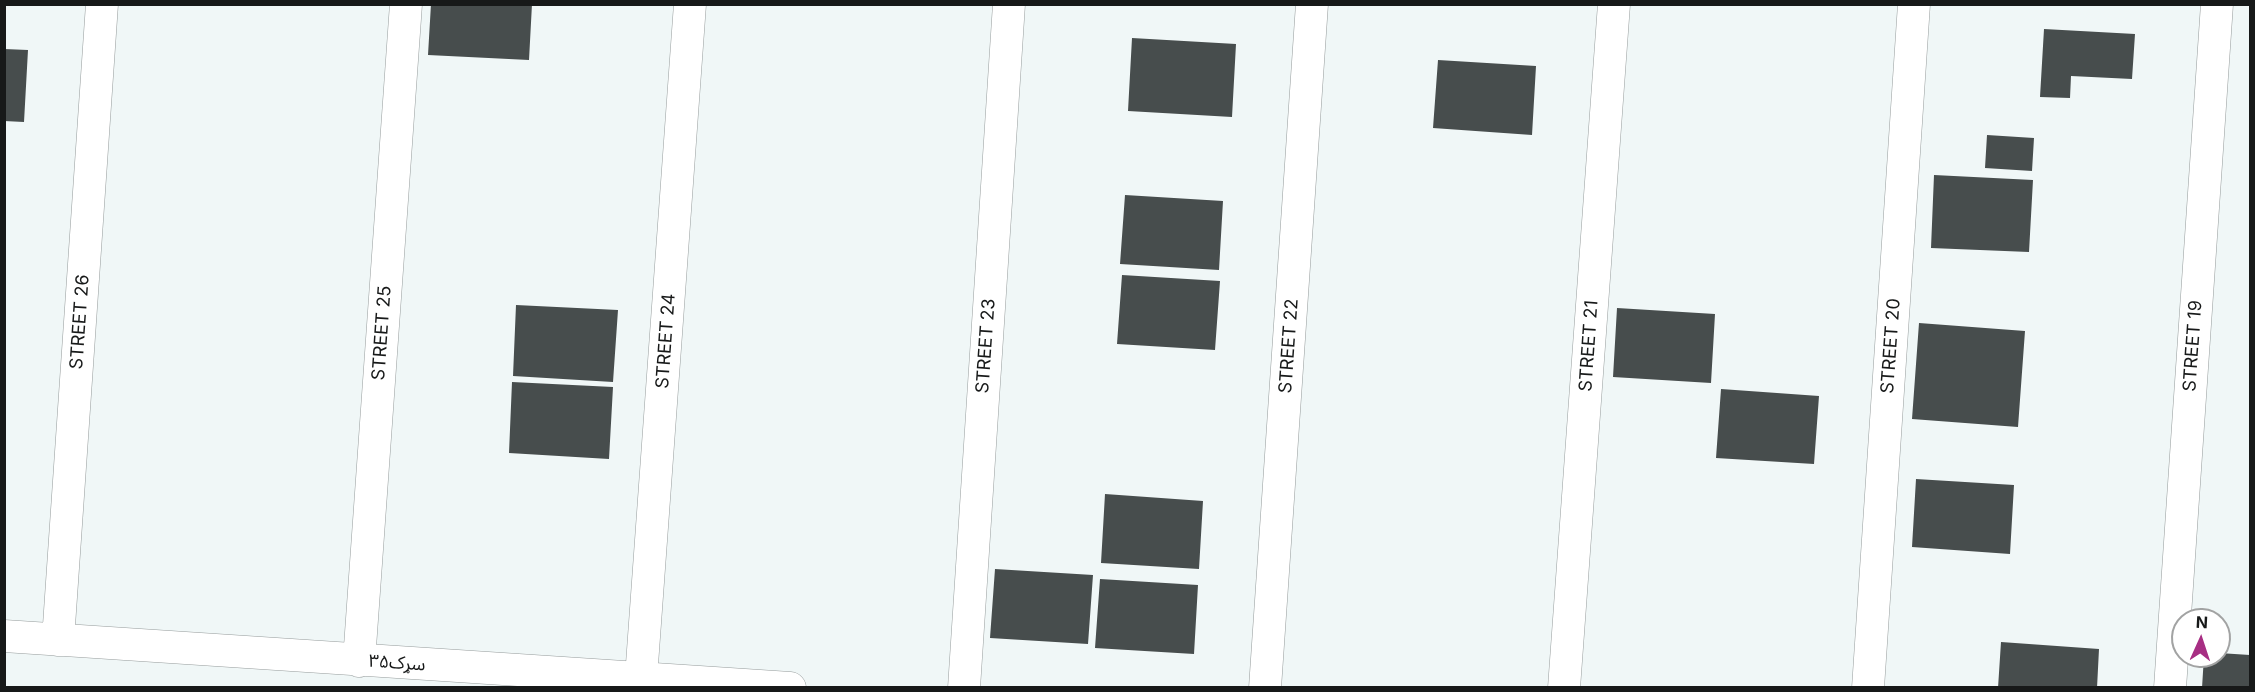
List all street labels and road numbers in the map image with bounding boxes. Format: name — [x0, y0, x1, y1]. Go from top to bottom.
street label: STREET 26 — [66, 274, 94, 370]
street label: STREET 25 — [368, 285, 396, 381]
street label: STREET 24 — [652, 293, 680, 389]
street label: STREET 23 — [972, 298, 1000, 394]
street label: STREET 22 — [1275, 298, 1303, 394]
street label: STREET 20 — [1877, 298, 1905, 394]
street label: STREET 21 — [1575, 300, 1603, 392]
street label: STREET 19 — [2179, 300, 2207, 392]
street label: سړک۳۵ — [368, 650, 426, 676]

